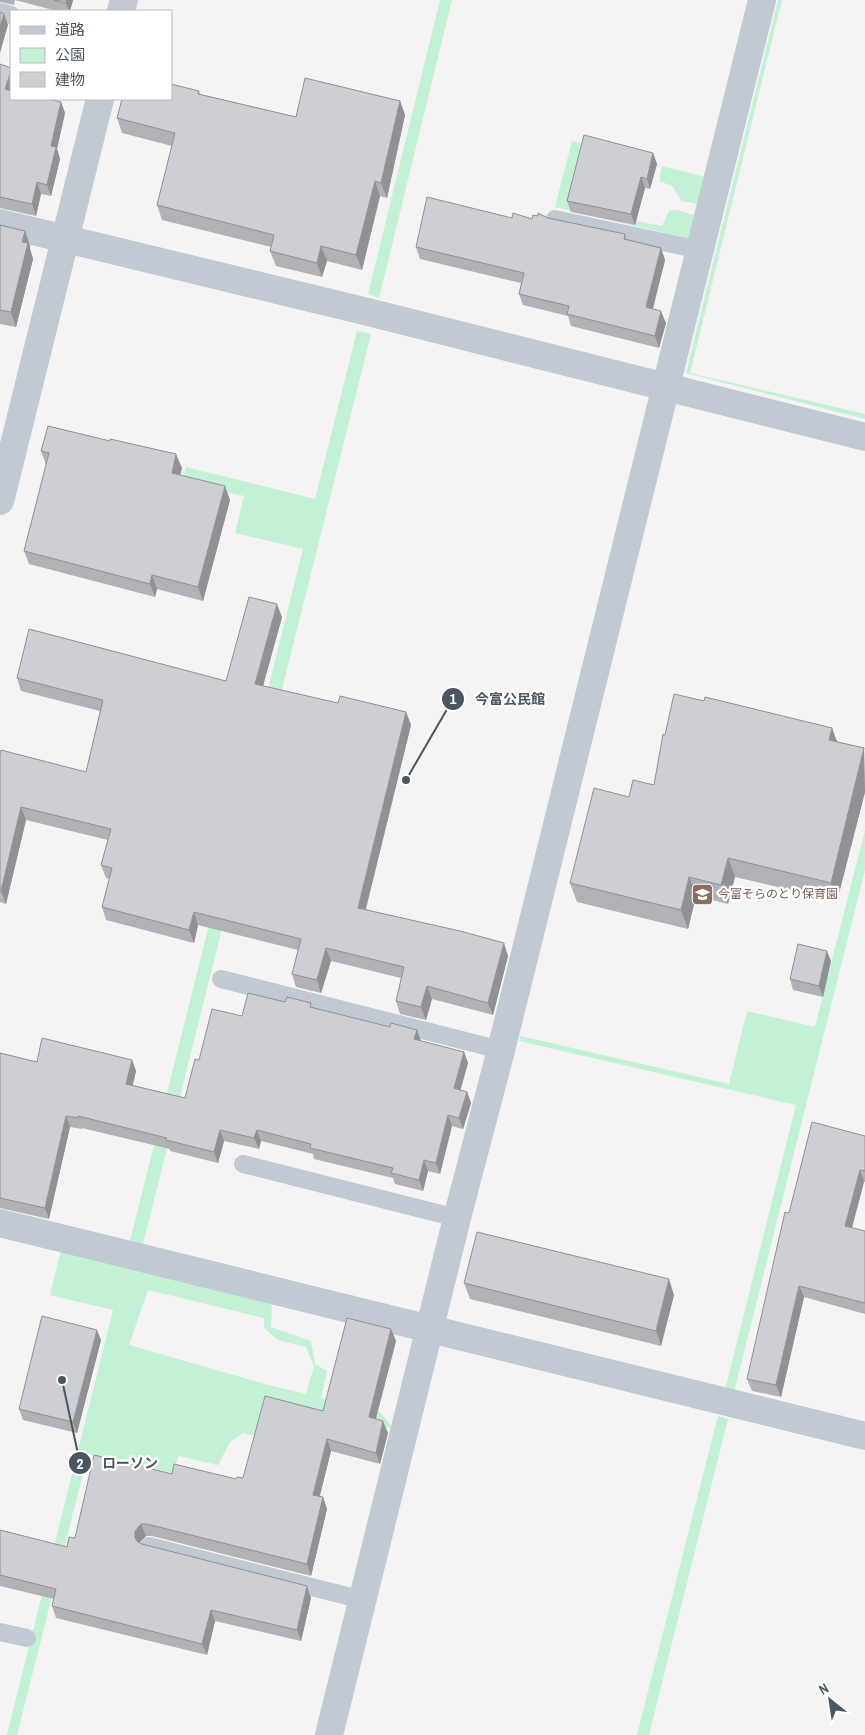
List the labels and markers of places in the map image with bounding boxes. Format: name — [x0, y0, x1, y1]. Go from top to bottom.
callout: 今富公民館 — [440, 684, 555, 713]
school or university icon: 今富そらのとり保育園 — [690, 882, 714, 906]
place label: 今富そらのとり保育園 — [718, 886, 838, 902]
callout: ローソン — [67, 1449, 168, 1478]

